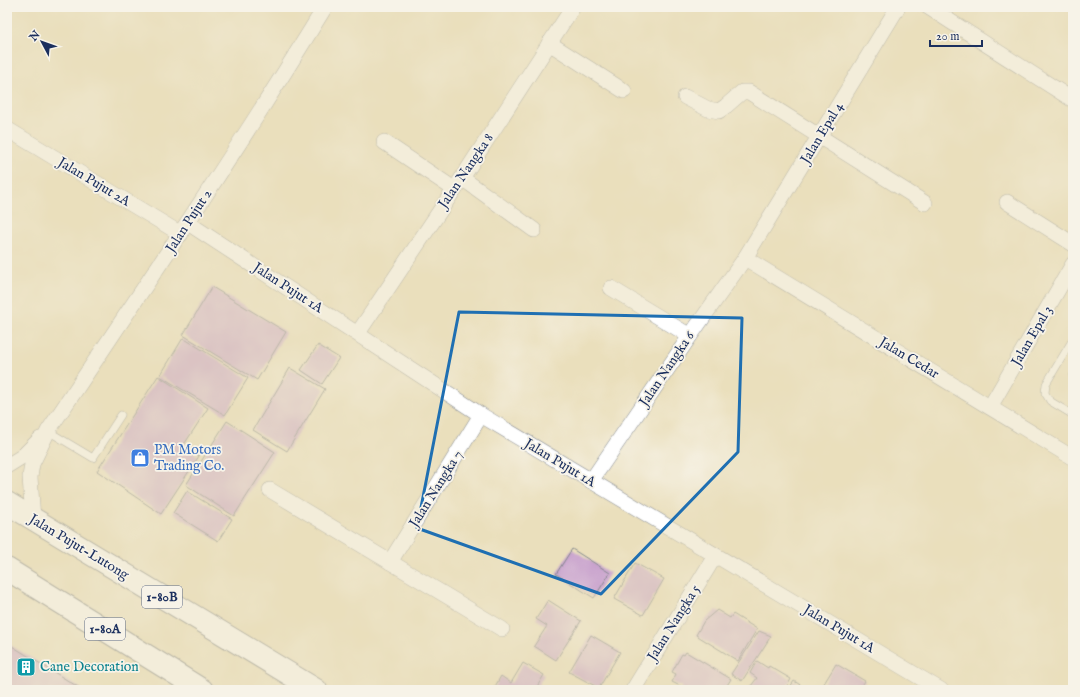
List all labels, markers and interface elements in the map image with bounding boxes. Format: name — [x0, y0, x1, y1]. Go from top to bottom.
north arrow — [22, 22, 62, 62]
scale bar — [930, 22, 982, 48]
text: N — [26, 28, 44, 45]
text: 20 m — [936, 29, 959, 44]
street label: Jalan Epal 4 — [796, 99, 848, 169]
street label: Jalan Nangka 8 — [433, 130, 498, 214]
street label: Jalan Pujut 2A — [53, 152, 134, 211]
street label: Jalan Pujut 2 — [161, 185, 216, 258]
street label: Jalan Pujut 1A — [248, 258, 327, 318]
street label: Jalan Epal 3 — [1006, 302, 1057, 371]
street label: Jalan Nangka 6 — [634, 327, 699, 412]
street label: Jalan Cedar — [874, 332, 942, 383]
street label: Jalan Pujut 1A — [519, 434, 599, 492]
place label: PM Motors Trading Co. — [154, 441, 224, 475]
shop icon: PM Motors Trading Co. — [129, 447, 151, 469]
street label: Jalan Nangka 7 — [404, 447, 467, 533]
street label: Jalan Pujut-Lutong — [24, 509, 133, 584]
street label: Jalan Nangka 5 — [642, 582, 704, 666]
road number: 1-80B — [142, 586, 182, 608]
street label: Jalan Pujut 1A — [798, 600, 878, 658]
road number: 1-80A — [85, 618, 125, 640]
building icon: Cane Decoration — [15, 656, 37, 678]
place label: Cane Decoration — [40, 658, 139, 676]

